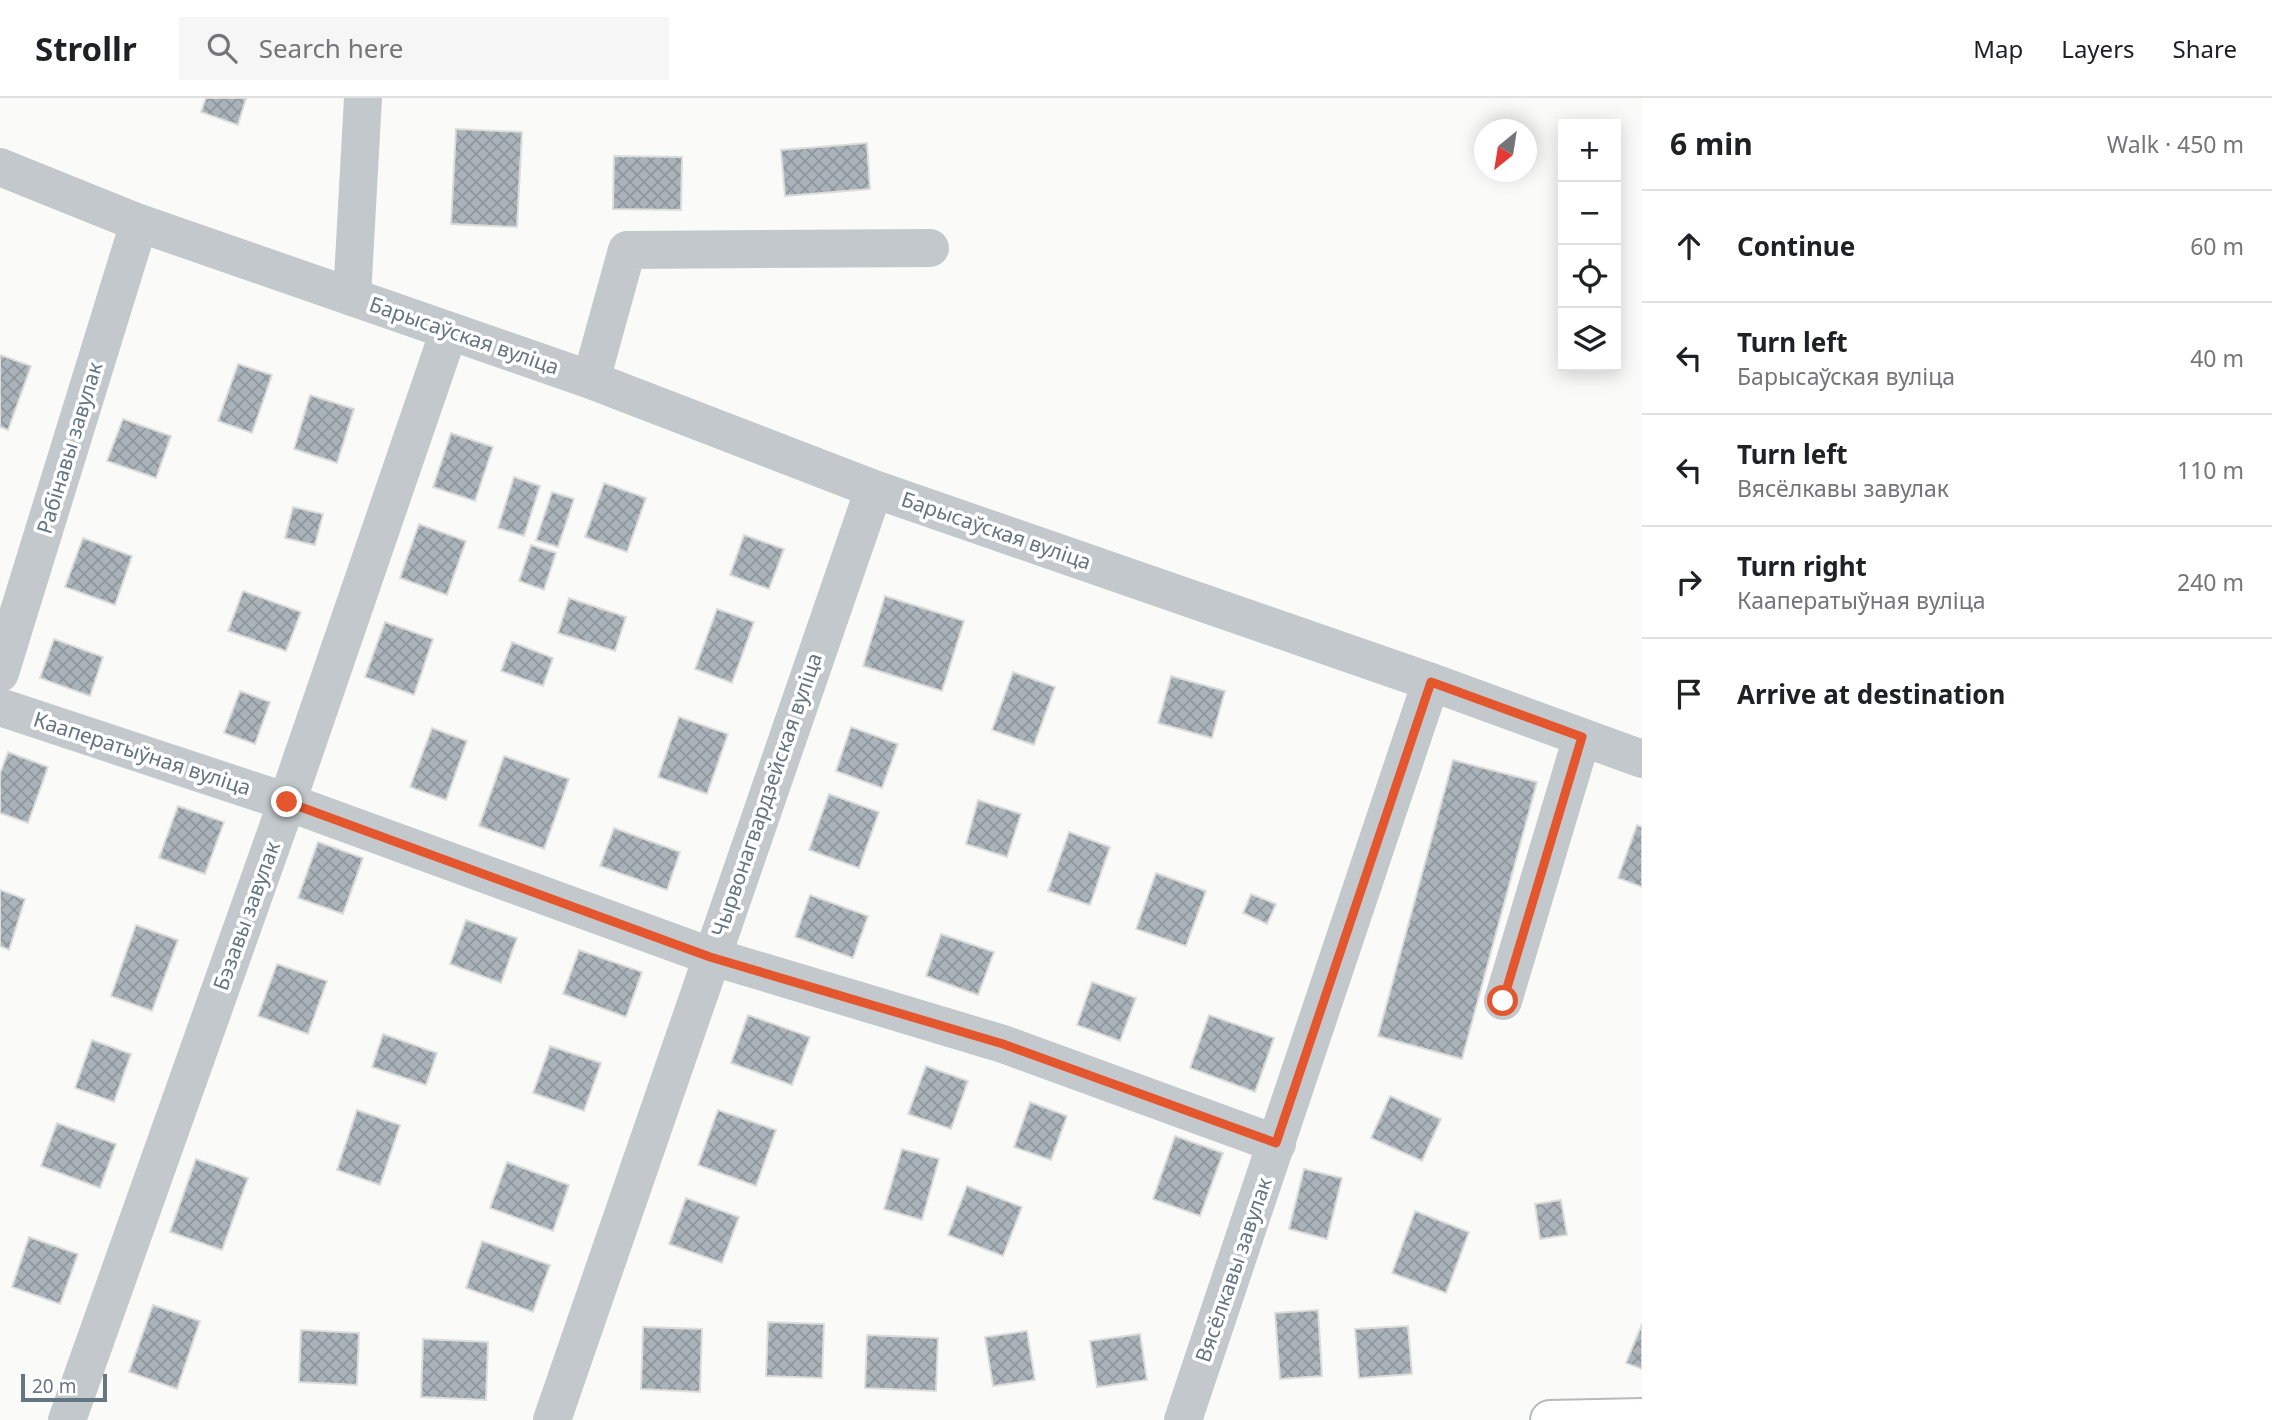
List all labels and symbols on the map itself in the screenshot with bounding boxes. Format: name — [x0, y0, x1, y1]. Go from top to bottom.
north arrow — [1474, 119, 1537, 182]
street label: Барысаўская вуліца — [366, 289, 563, 381]
street label: Рабінавы завулак — [30, 359, 108, 537]
street label: Барысаўская вуліца — [898, 484, 1095, 576]
street label: Чырвонагвардзейская вуліца — [704, 649, 828, 940]
street label: Кааператыўная вуліца — [30, 705, 255, 801]
route end — [271, 786, 302, 817]
street label: Бэзавы завулак — [206, 837, 286, 994]
route start — [1487, 985, 1518, 1016]
street label: Вясёлкавы завулак — [1188, 1174, 1278, 1366]
scale bar — [21, 1371, 107, 1403]

